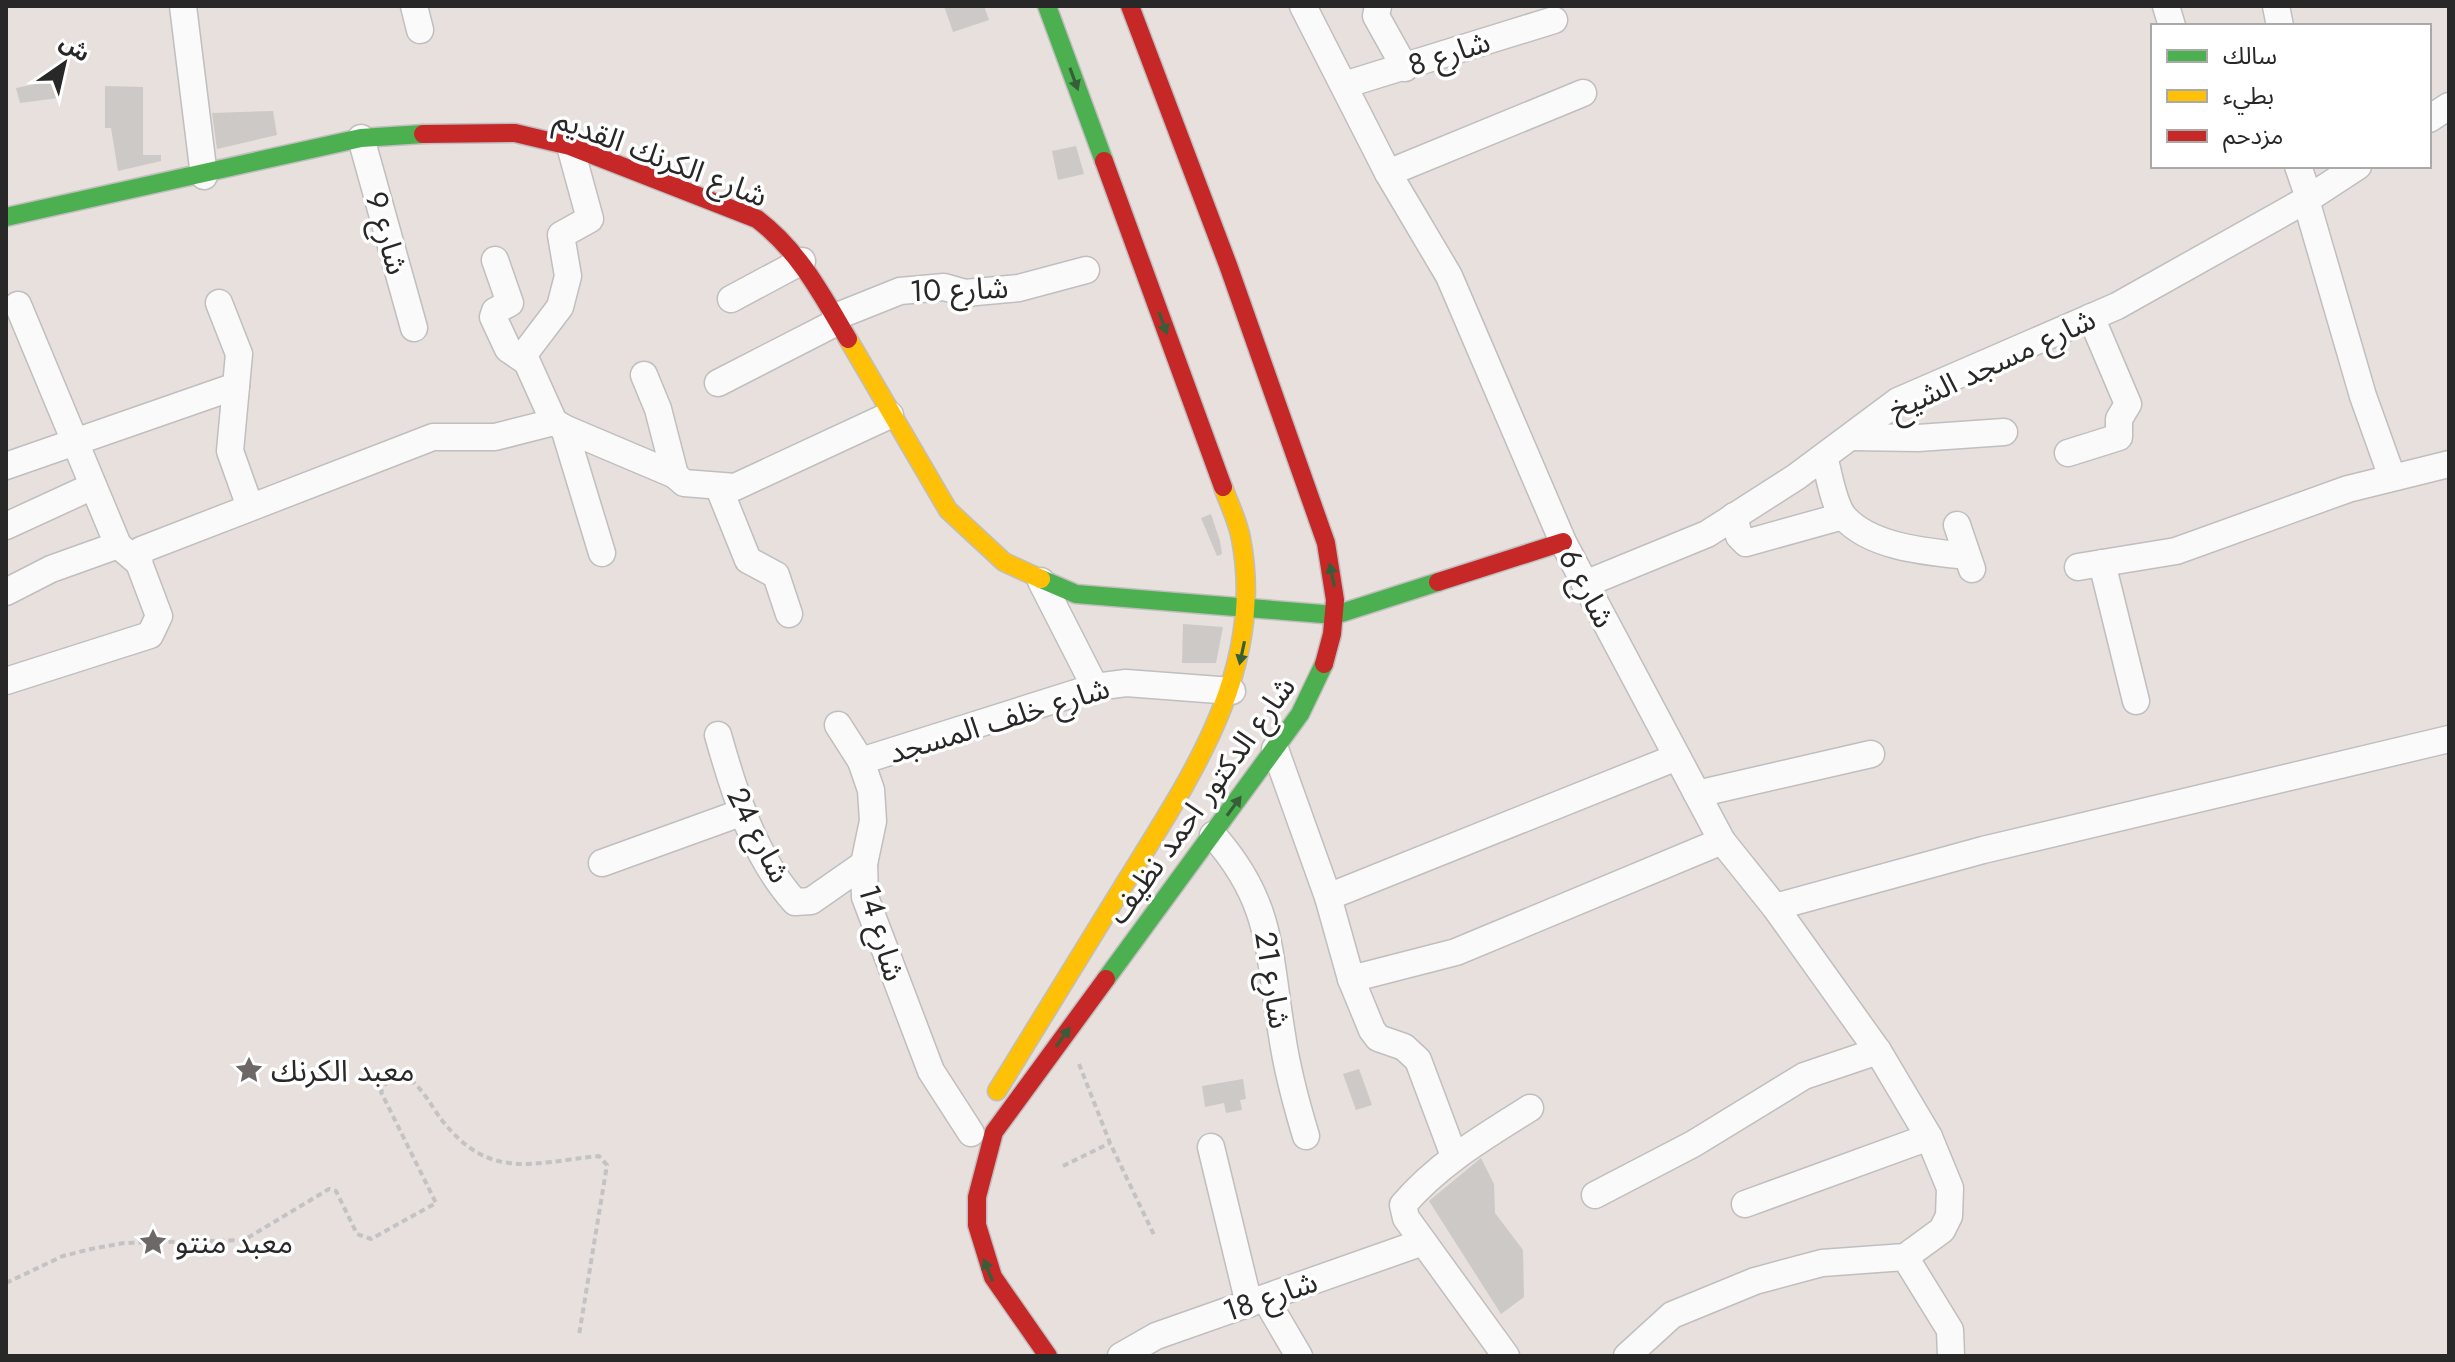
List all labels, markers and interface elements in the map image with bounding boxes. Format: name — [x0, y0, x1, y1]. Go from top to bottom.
street label: شارع 8 — [1402, 20, 1496, 87]
north arrow — [24, 24, 104, 104]
legend — [2151, 24, 2431, 168]
text: ش — [54, 26, 97, 69]
text: سالك — [2223, 38, 2277, 73]
one-way arrow — [1068, 67, 1081, 91]
text: بطيء — [2223, 78, 2274, 115]
street label: شارع الكرنك القديم — [548, 97, 774, 219]
text: مزدحم — [2223, 118, 2283, 153]
street label: شارع 9 — [354, 186, 419, 280]
street label: شارع 10 — [909, 266, 1009, 313]
street label: شارع مسجد الشيخ — [1881, 297, 2103, 432]
one-way arrow — [1157, 312, 1170, 336]
street label: شارع 6 — [1547, 540, 1626, 636]
one-way arrow — [1325, 562, 1338, 587]
one-way arrow — [1235, 640, 1248, 665]
street label: شارع خلف المسجد — [883, 666, 1115, 775]
street label: شارع الدكتور احمد نظيف — [1096, 667, 1306, 933]
street label: شارع 24 — [716, 780, 801, 891]
one-way arrow — [1226, 795, 1241, 816]
street label: شارع 14 — [847, 880, 916, 987]
street label: شارع 21 — [1243, 928, 1302, 1032]
one-way arrow — [1055, 1026, 1071, 1048]
place label: معبد الكرنك — [271, 1049, 415, 1092]
place icon: معبد الكرنك — [234, 1055, 264, 1085]
place label: معبد منتو — [175, 1221, 293, 1264]
place icon: معبد منتو — [138, 1227, 168, 1257]
one-way arrow — [981, 1257, 994, 1281]
street label: شارع 18 — [1217, 1260, 1323, 1333]

